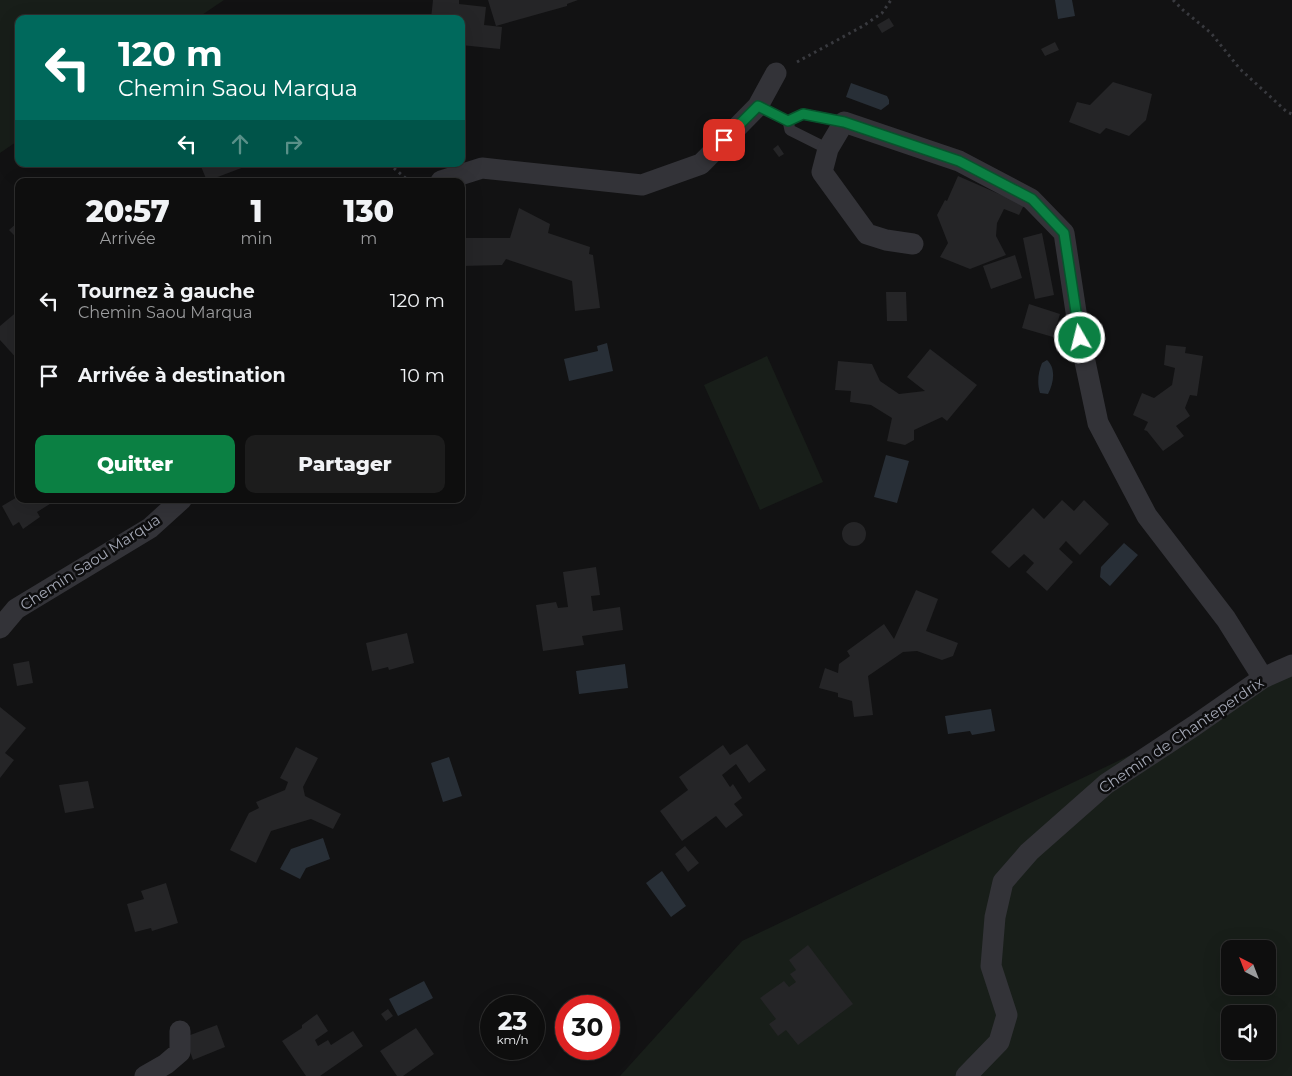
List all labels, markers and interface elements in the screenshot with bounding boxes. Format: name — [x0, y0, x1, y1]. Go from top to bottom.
text: 120 m — [118, 32, 223, 75]
icon: left — [35, 35, 100, 100]
text: Chemin Saou Marqua — [118, 75, 358, 102]
pin — [703, 119, 745, 161]
icon: arrive — [710, 126, 738, 154]
icon: left — [173, 130, 201, 158]
icon: ahead — [226, 130, 254, 158]
icon: right — [279, 130, 307, 158]
text: 20:57 — [86, 193, 170, 230]
text: 1 — [250, 193, 263, 230]
text: 130 — [343, 193, 394, 230]
text: Arrivée — [100, 229, 156, 248]
text: min — [240, 229, 273, 248]
text: m — [360, 229, 377, 248]
text: Tournez à gauche — [78, 280, 255, 303]
icon: left — [35, 287, 63, 315]
text: 120 m — [390, 289, 445, 312]
text: Chemin Saou Marqua — [78, 303, 252, 322]
position arrow — [1053, 311, 1105, 363]
icon: arrive — [35, 362, 63, 390]
text: Arrivée à destination — [78, 364, 286, 387]
text: 10 m — [400, 364, 445, 387]
button: Quitter — [35, 435, 235, 493]
button: Partager — [245, 435, 445, 493]
street label: Chemin Saou Marqua — [16, 510, 164, 614]
street label: Chemin de Chanteperdrix — [1095, 673, 1267, 797]
north arrow — [1221, 940, 1276, 995]
map controls — [1221, 940, 1276, 1060]
speed limit sign: 30 — [555, 995, 620, 1060]
button: sound — [1221, 1005, 1276, 1060]
text: 23 — [498, 1006, 527, 1036]
text: km/h — [496, 1032, 529, 1047]

